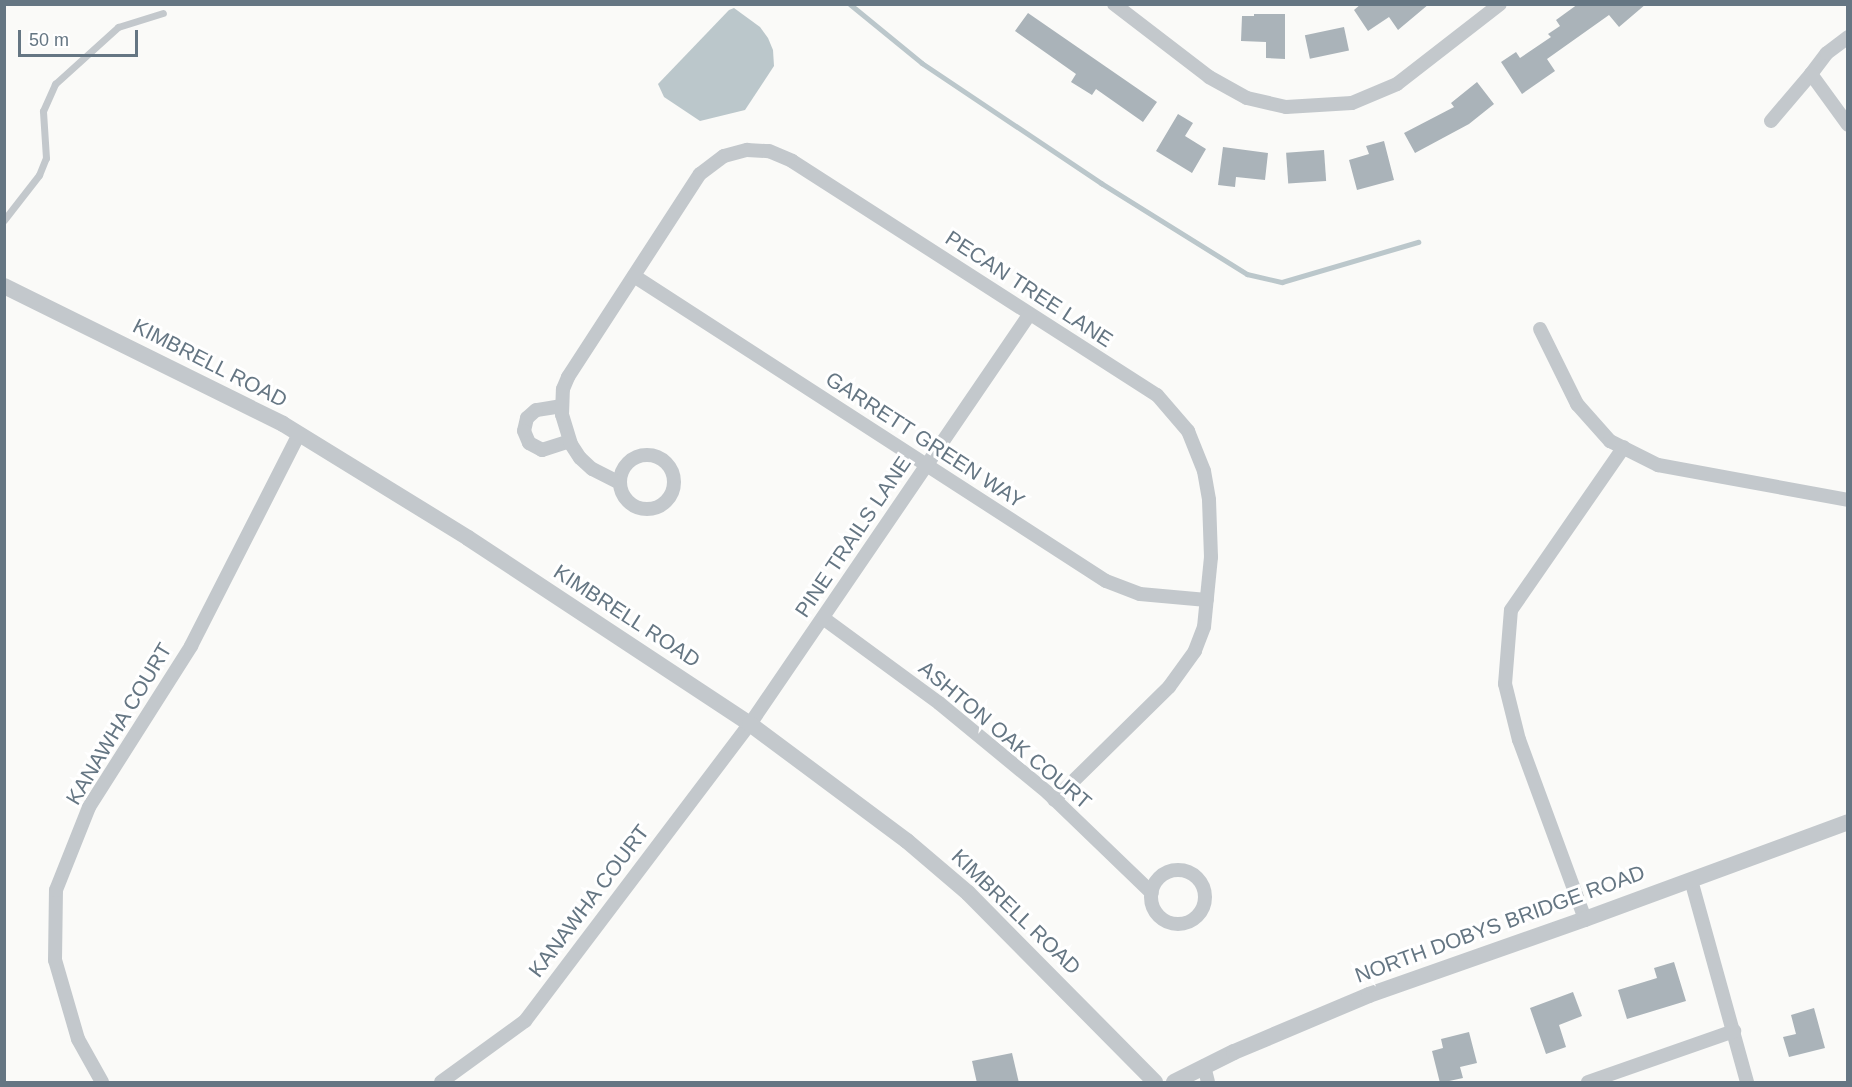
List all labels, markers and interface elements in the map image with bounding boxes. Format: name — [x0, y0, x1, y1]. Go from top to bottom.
scale bar — [21, 18, 141, 56]
text: 50 m — [29, 30, 69, 50]
street label: PECAN TREE LANE — [940, 225, 1118, 353]
street label: KIMBRELL ROAD — [128, 313, 292, 413]
street label: GARRETT GREEN WAY — [821, 366, 1029, 514]
street label: PINE TRAILS LANE — [790, 452, 916, 622]
street label: KIMBRELL ROAD — [549, 559, 705, 673]
street label: KANAWHA COURT — [60, 638, 178, 810]
street label: ASHTON OAK COURT — [914, 655, 1096, 815]
street label: KANAWHA COURT — [523, 819, 655, 983]
street label: KIMBRELL ROAD — [946, 844, 1086, 980]
street label: NORTH DOBYS BRIDGE ROAD — [1352, 860, 1648, 988]

